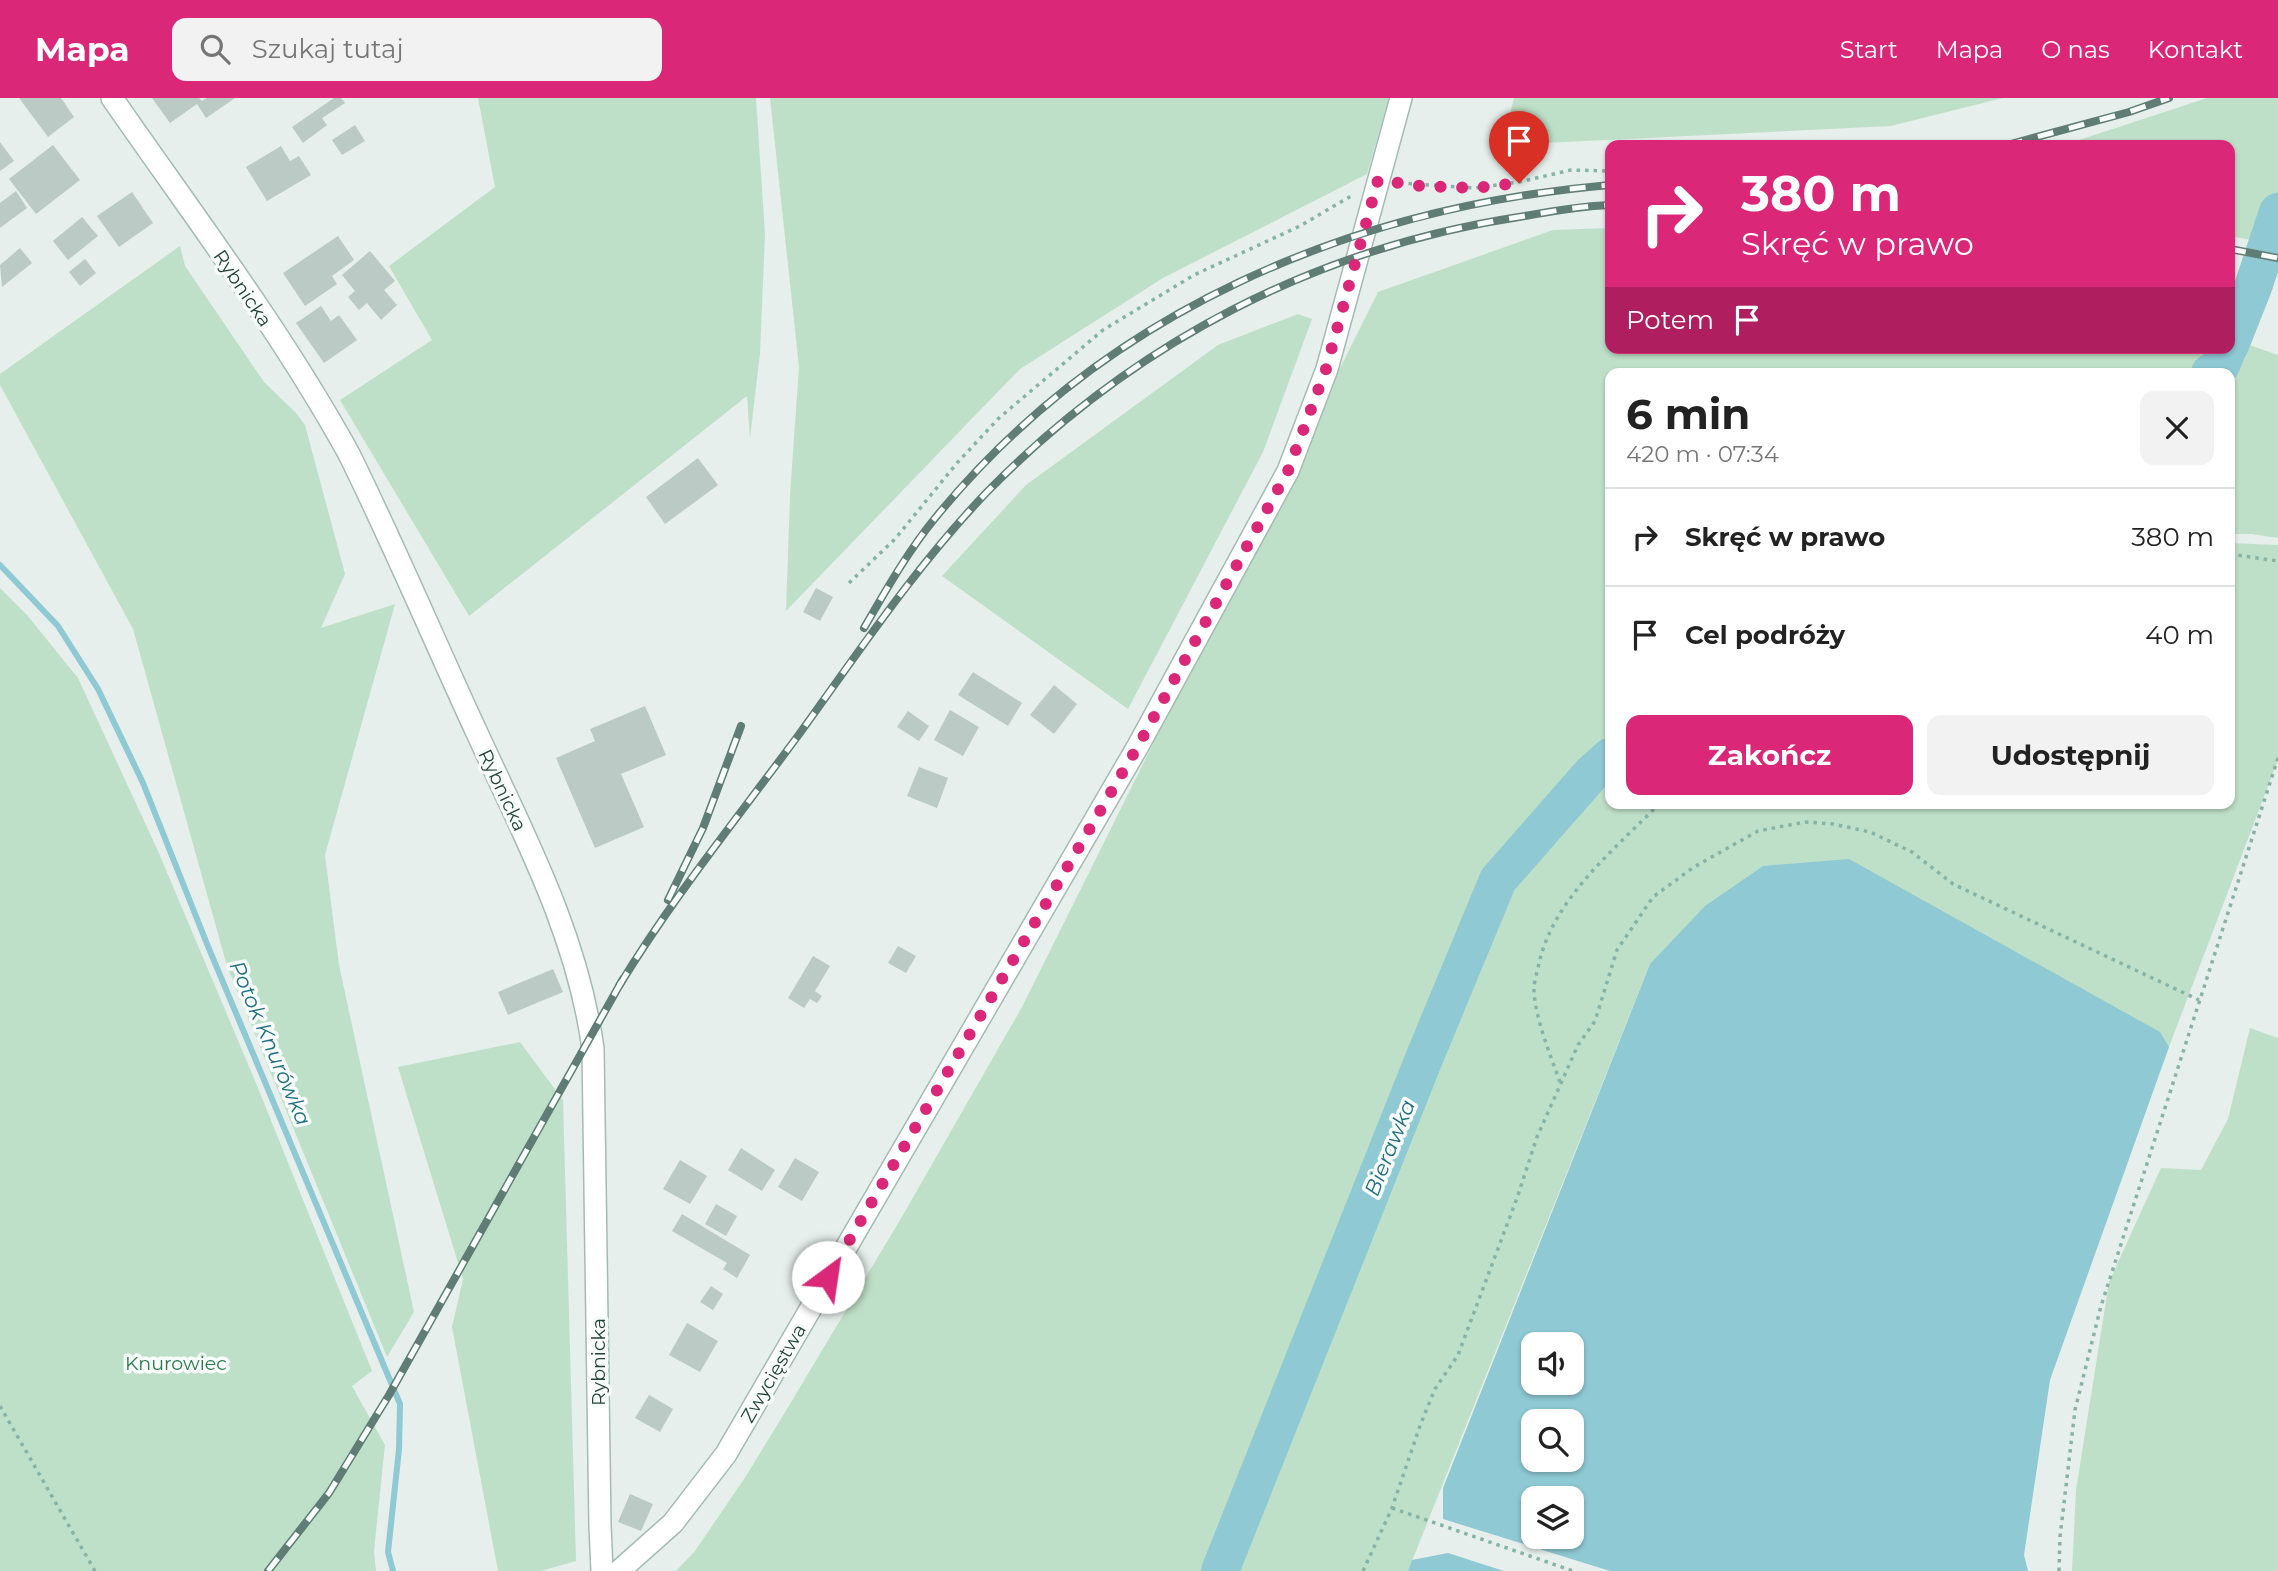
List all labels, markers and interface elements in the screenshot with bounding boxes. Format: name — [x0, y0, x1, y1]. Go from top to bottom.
search box — [172, 18, 662, 81]
text: Mapa — [35, 29, 130, 69]
icon: search — [196, 30, 234, 68]
text: Szukaj tutaj — [252, 33, 404, 65]
text: Start — [1840, 35, 1898, 64]
text: Mapa — [1936, 35, 2003, 64]
text: O nas — [2041, 35, 2110, 64]
text: Kontakt — [2148, 35, 2243, 64]
pin — [1489, 111, 1549, 183]
icon: arrive — [1500, 122, 1538, 160]
text: 380 m — [1741, 164, 1901, 223]
icon: right — [1626, 168, 1717, 259]
text: Skręć w prawo — [1741, 224, 1974, 263]
street label: Rybnicka — [208, 245, 277, 331]
icon: arrive — [1728, 301, 1766, 339]
text: Potem — [1626, 304, 1714, 336]
text: 6 min — [1626, 388, 1750, 440]
button: close — [2140, 391, 2214, 465]
text: 420 m · 07:34 — [1626, 440, 1779, 468]
icon: right — [1626, 518, 1664, 556]
text: Skręć w prawo — [1685, 521, 1885, 553]
text: 380 m — [2131, 521, 2214, 553]
icon: arrive — [1626, 616, 1664, 654]
text: Cel podróży — [1685, 619, 1845, 651]
text: 40 m — [2145, 619, 2214, 651]
button: Zakończ — [1626, 715, 1913, 795]
button: Udostępnij — [1927, 715, 2214, 795]
street label: Rybnicka — [474, 746, 532, 835]
water label: Potok Knurówka — [225, 957, 316, 1129]
water label: Bierawka — [1359, 1096, 1420, 1199]
position arrow — [791, 1240, 865, 1314]
street label: Rybnicka — [587, 1318, 610, 1406]
street label: Zwycięstwa — [736, 1320, 811, 1427]
map controls — [1521, 1332, 1584, 1549]
button: sound — [1521, 1332, 1584, 1395]
park label: Knurowiec — [125, 1352, 227, 1375]
button: search — [1521, 1409, 1584, 1472]
button: layers — [1521, 1486, 1584, 1549]

